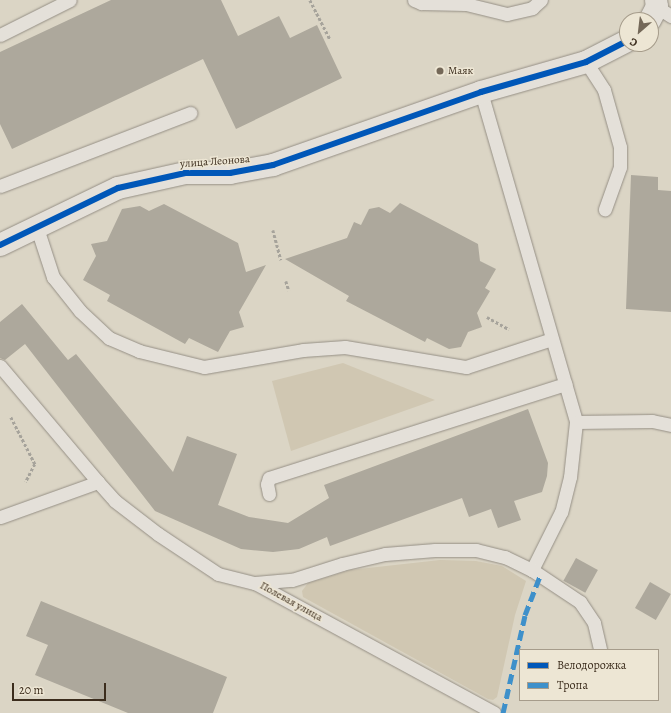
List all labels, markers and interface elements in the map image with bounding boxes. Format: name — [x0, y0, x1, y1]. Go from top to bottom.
north arrow — [619, 12, 659, 52]
text: С — [627, 34, 640, 50]
place label: Маяк — [448, 64, 473, 78]
marker: Маяк — [435, 66, 445, 76]
street label: улица Леонова — [180, 153, 250, 171]
street label: Полевая улица — [257, 579, 325, 625]
legend — [519, 649, 659, 701]
text: Велодорожка — [557, 657, 626, 673]
scale bar — [14, 675, 108, 701]
text: Тропа — [557, 677, 588, 693]
text: 20 m — [19, 682, 43, 698]

